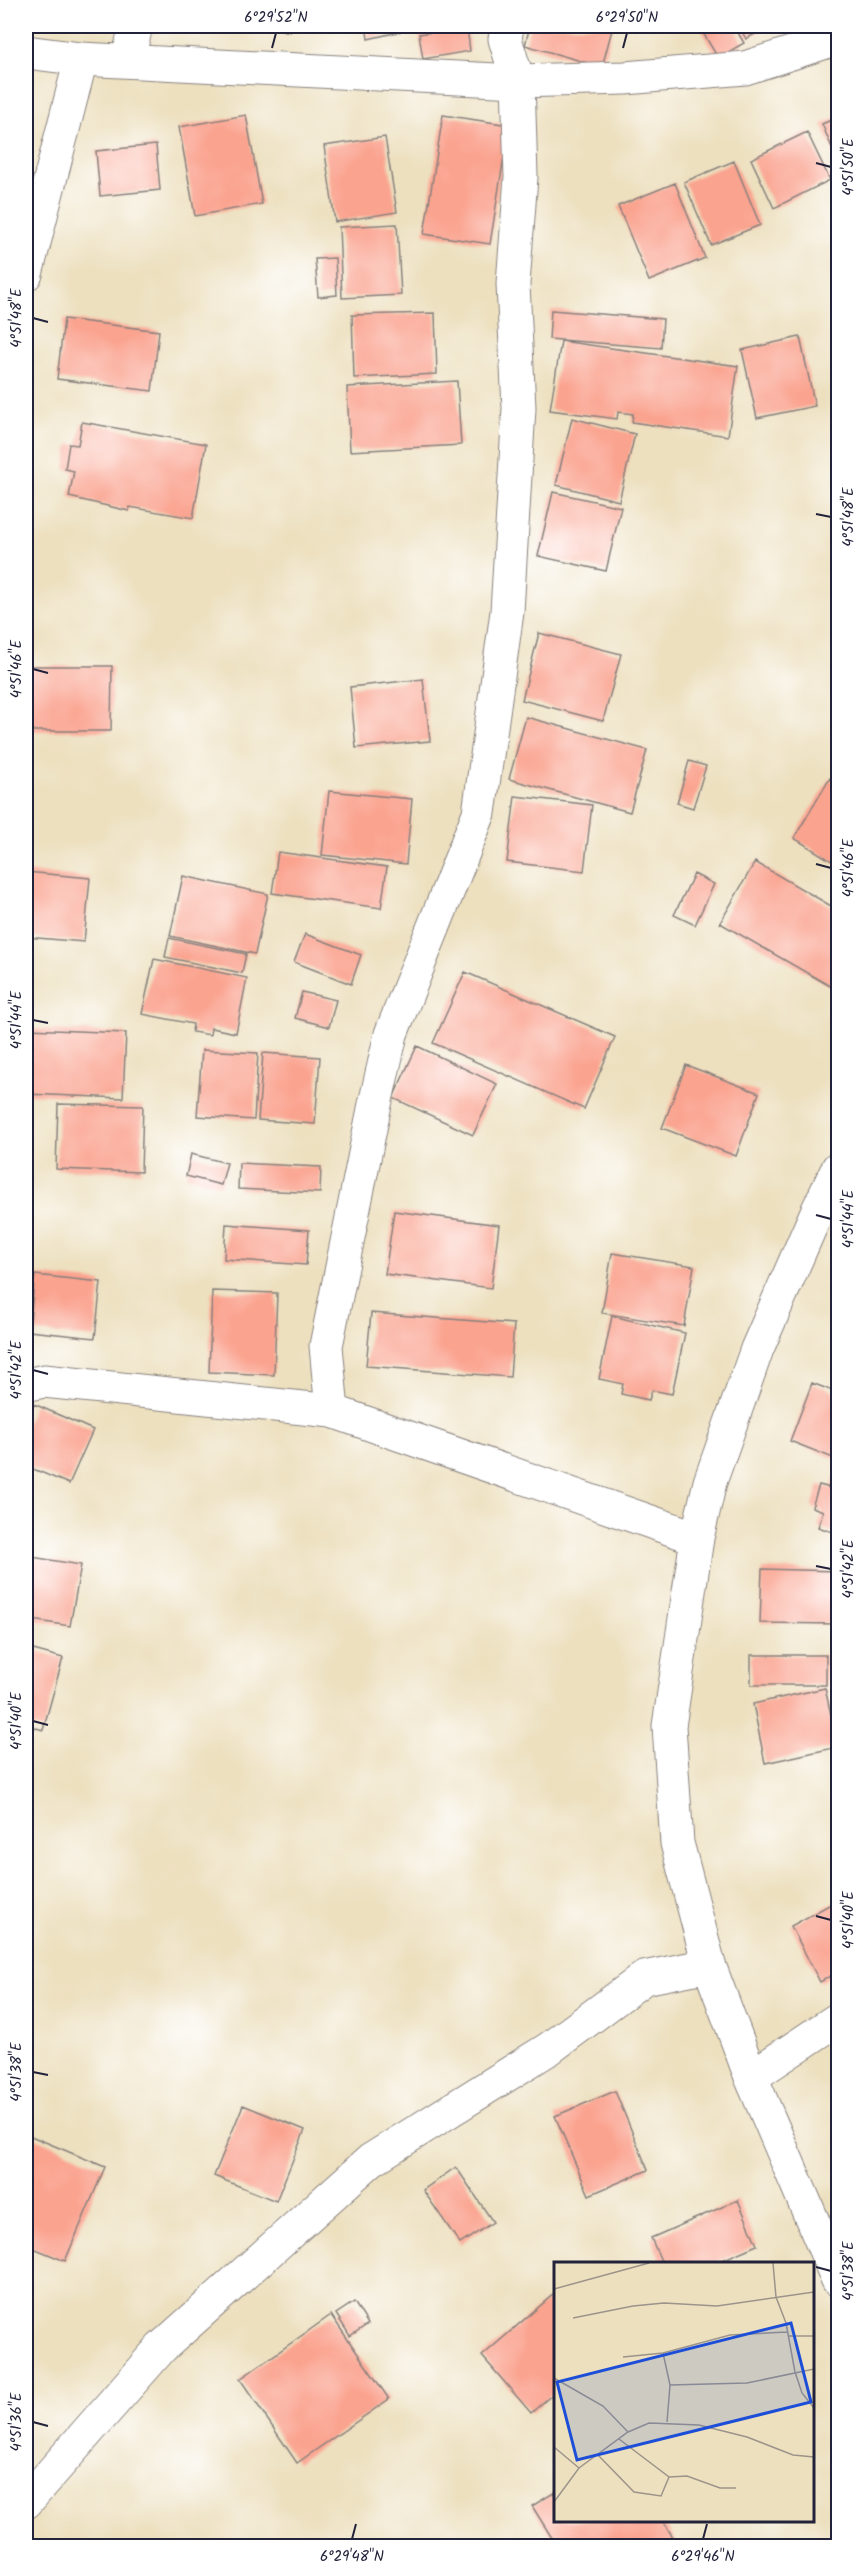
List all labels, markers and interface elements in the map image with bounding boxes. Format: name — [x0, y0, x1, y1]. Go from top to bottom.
text: 6°29'52"N — [244, 6, 308, 30]
text: 6°29'50"N — [596, 6, 658, 30]
text: 4°51'50"E — [837, 137, 861, 196]
text: 4°51'48"E — [5, 287, 29, 348]
text: 4°51'48"E — [837, 486, 861, 547]
text: 4°51'46"E — [5, 638, 29, 698]
text: 4°51'46"E — [837, 837, 861, 897]
text: 4°51'44"E — [5, 989, 29, 1049]
text: 4°51'44"E — [837, 1188, 861, 1248]
text: 4°51'42"E — [5, 1339, 29, 1400]
text: 4°51'42"E — [837, 1538, 861, 1599]
text: 4°51'40"E — [5, 1691, 29, 1750]
text: 4°51'40"E — [837, 1890, 861, 1949]
text: 4°51'38"E — [5, 2041, 29, 2102]
text: 4°51'38"E — [837, 2240, 861, 2301]
inset map — [554, 2262, 813, 2521]
text: 4°51'36"E — [5, 2391, 29, 2451]
text: 6°29'48"N — [320, 2545, 384, 2569]
text: 6°29'46"N — [671, 2545, 735, 2569]

